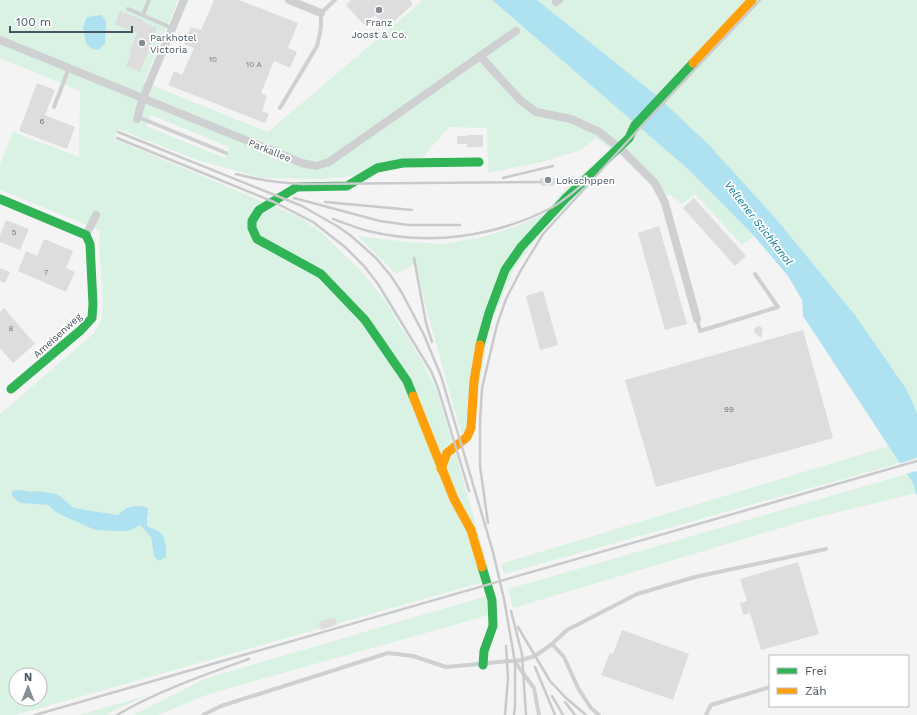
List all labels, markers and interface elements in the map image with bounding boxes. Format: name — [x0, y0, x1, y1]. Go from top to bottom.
marker: Franz Joost & Co. — [374, 5, 384, 15]
scale bar — [10, 8, 132, 34]
text: 100 m — [16, 15, 51, 29]
place label: Franz Joost & Co. — [351, 17, 407, 40]
place label: Parkhotel Victoria — [150, 32, 197, 55]
marker: Parkhotel Victoria — [137, 38, 147, 48]
house number: 10 — [209, 55, 217, 64]
house number: 10 A — [246, 60, 263, 69]
house number: 6 — [40, 117, 45, 126]
street label: Parkallee — [247, 137, 293, 164]
marker: Lokschppen — [543, 175, 553, 185]
place label: Lokschppen — [556, 175, 615, 186]
water label: Veltener Stichkanal — [722, 179, 796, 268]
house number: 5 — [12, 228, 17, 237]
house number: 7 — [44, 268, 49, 277]
street label: Ameisenweg — [31, 310, 84, 360]
house number: 8 — [9, 324, 14, 333]
house number: 99 — [724, 405, 734, 414]
legend — [769, 655, 909, 707]
text: Frei — [805, 664, 827, 678]
north arrow — [8, 667, 48, 707]
text: N — [24, 671, 32, 684]
text: Zäh — [805, 684, 827, 698]

